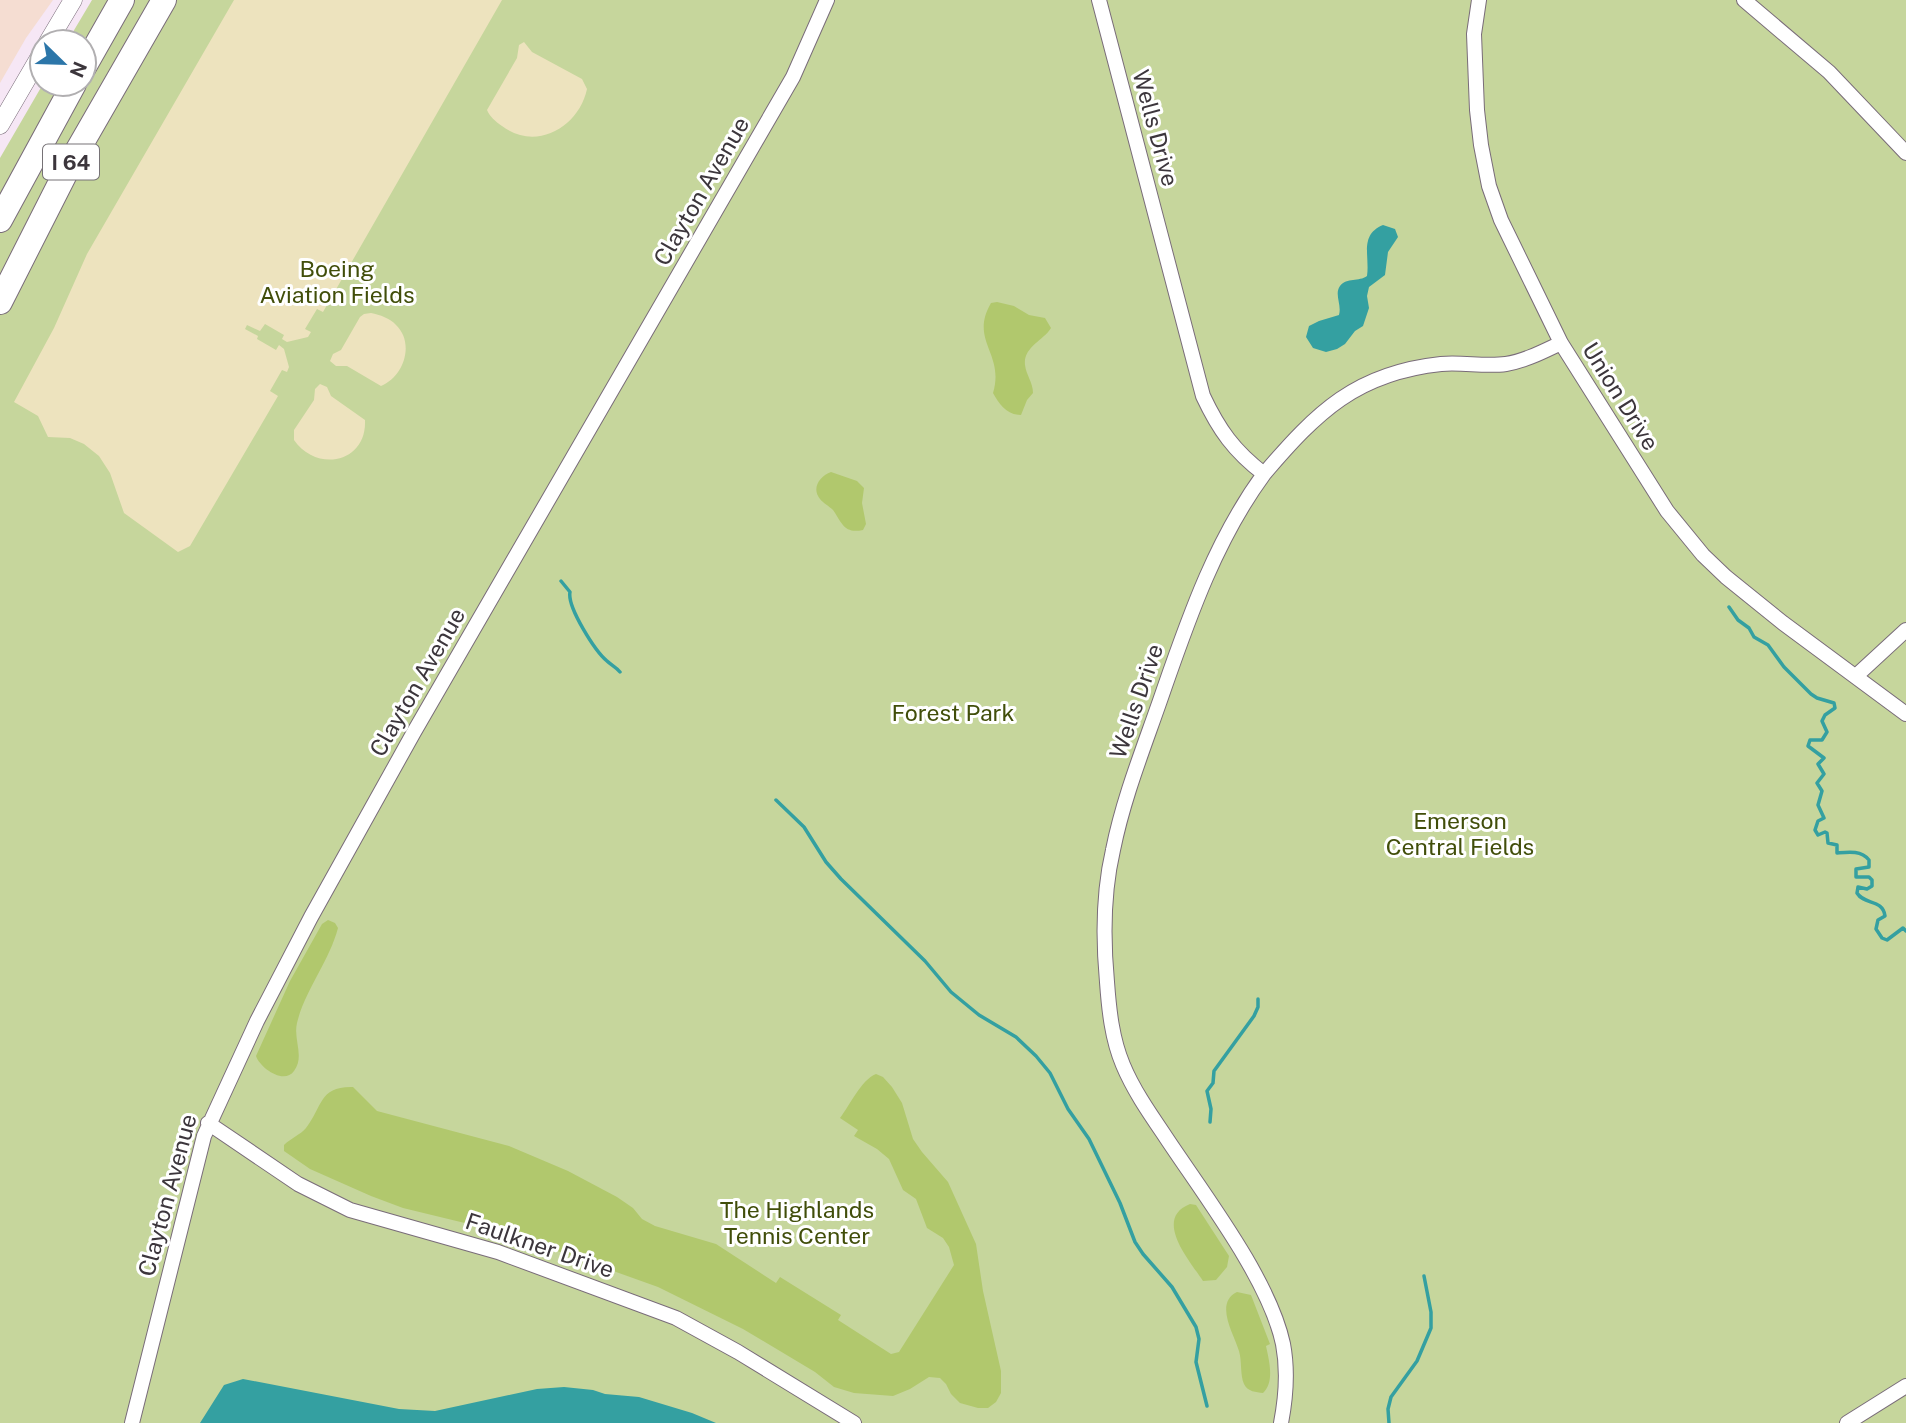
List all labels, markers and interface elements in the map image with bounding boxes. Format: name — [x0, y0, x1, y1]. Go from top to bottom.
north arrow — [28, 28, 98, 98]
text: N — [66, 59, 92, 81]
street label: Wells Drive — [1128, 67, 1184, 189]
street label: Clayton Avenue — [648, 112, 754, 270]
road number: I 64 — [43, 144, 99, 180]
park label: Boeing Aviation Fields — [259, 255, 415, 308]
street label: Union Drive — [1577, 337, 1665, 455]
street label: Clayton Avenue — [364, 603, 470, 761]
street label: Wells Drive — [1104, 640, 1168, 762]
park label: Forest Park — [891, 699, 1015, 726]
park label: Emerson Central Fields — [1386, 807, 1534, 860]
street label: Clayton Avenue — [132, 1111, 202, 1279]
park label: The Highlands Tennis Center — [720, 1196, 874, 1249]
street label: Faulkner Drive — [462, 1207, 618, 1283]

